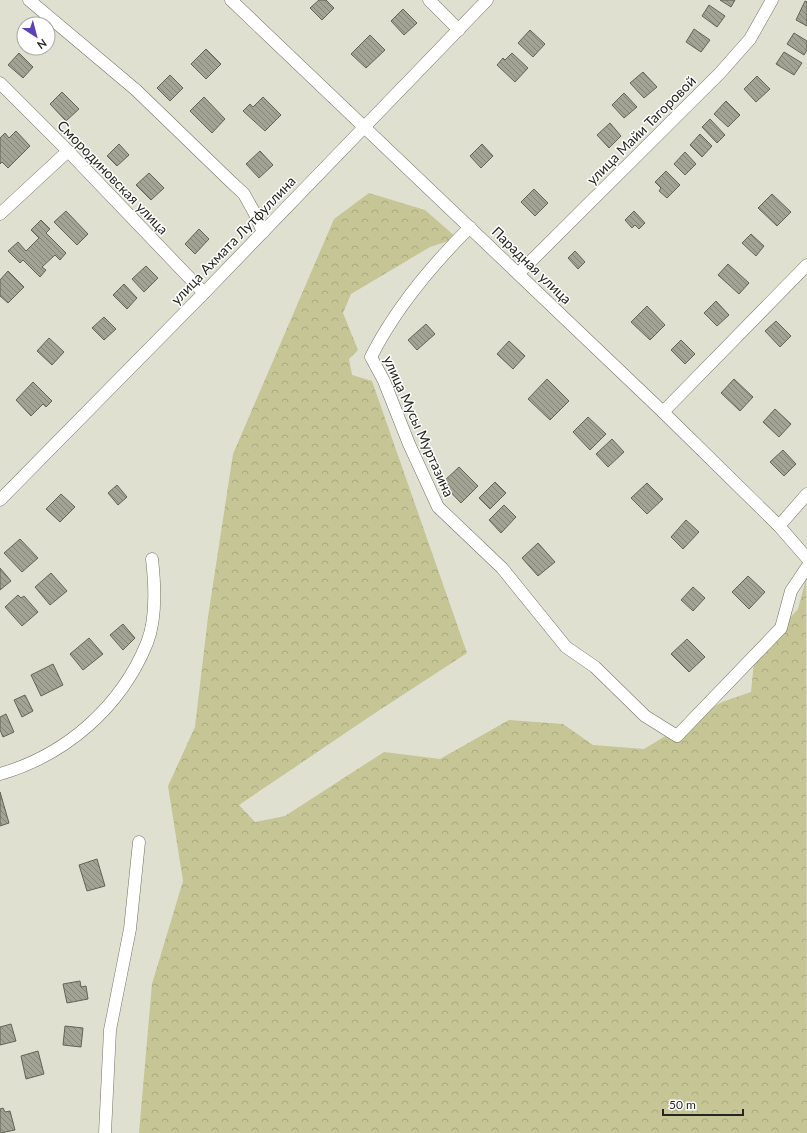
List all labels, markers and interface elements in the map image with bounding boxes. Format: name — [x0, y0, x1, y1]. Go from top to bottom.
north arrow — [16, 16, 56, 56]
text: N — [35, 37, 49, 52]
street label: улица Майи Тагоровой — [583, 72, 699, 188]
street label: Смородиновская улица — [54, 117, 172, 238]
street label: улица Ахмата Лутфуллина — [167, 172, 299, 308]
street label: Парадная улица — [489, 223, 575, 307]
street label: улица Мусы Муртазина — [380, 353, 458, 499]
scale bar — [663, 1091, 743, 1117]
text: 50 m — [669, 1097, 696, 1112]

